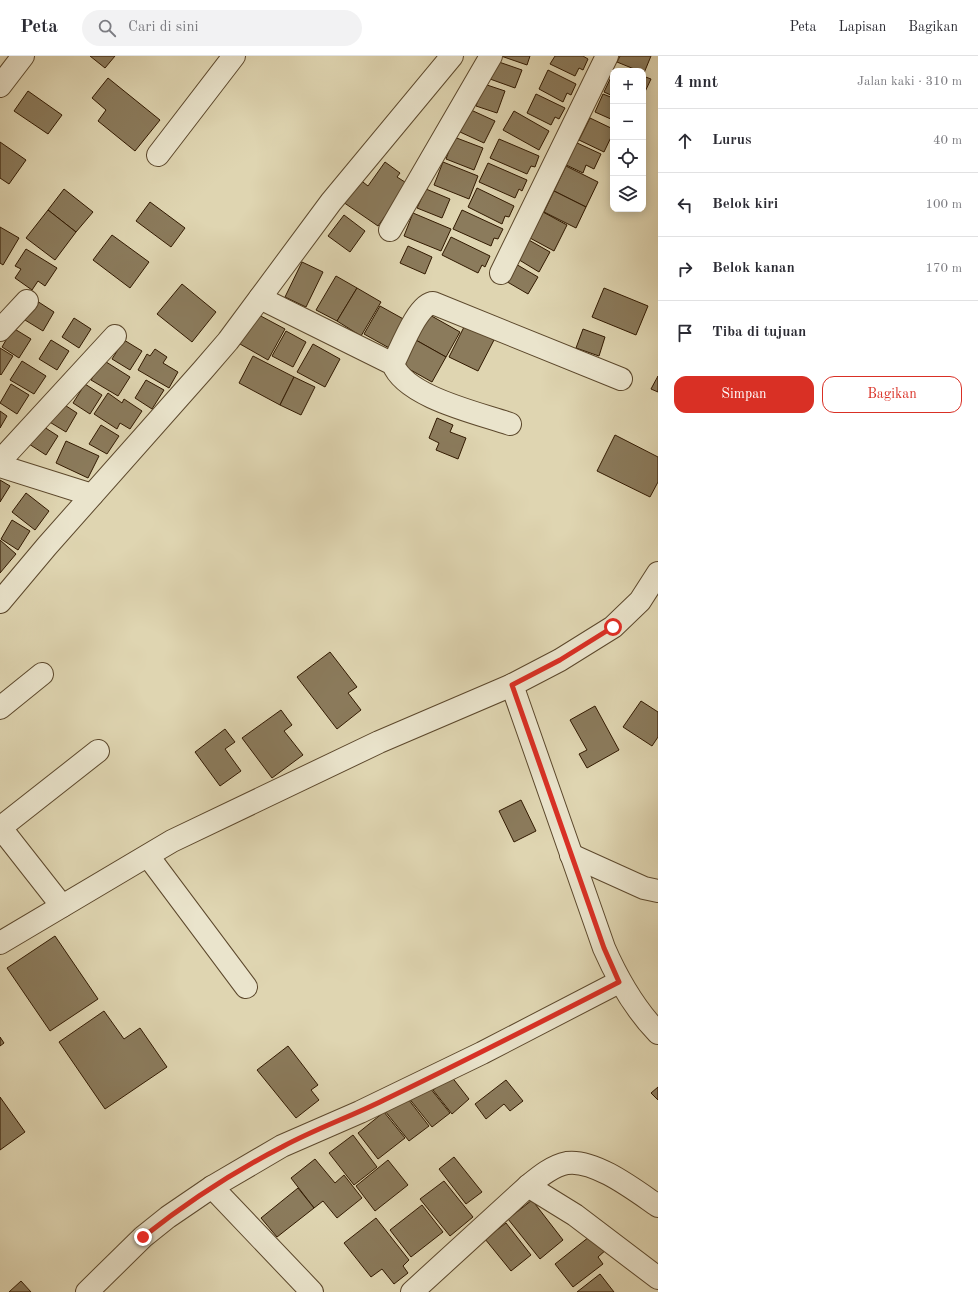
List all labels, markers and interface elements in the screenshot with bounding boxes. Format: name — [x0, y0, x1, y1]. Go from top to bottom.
search box — [82, 10, 362, 46]
icon: search — [96, 17, 118, 39]
text: Peta — [20, 18, 58, 37]
text: Cari di sini — [128, 20, 199, 35]
text: Peta — [789, 20, 816, 34]
text: Lapisan — [838, 20, 886, 34]
text: Bagikan — [908, 20, 958, 34]
map controls — [610, 68, 646, 212]
button: + — [610, 68, 646, 104]
text: 4 mnt — [674, 74, 718, 91]
text: Jalan kaki · 310 m — [857, 75, 962, 88]
button: − — [610, 104, 646, 140]
icon: ahead — [674, 130, 696, 152]
text: Lurus — [712, 133, 752, 148]
text: 40 m — [933, 134, 962, 147]
button: locate — [610, 140, 646, 176]
button: layers — [610, 176, 646, 212]
icon: left — [674, 194, 696, 216]
text: Belok kiri — [712, 197, 778, 212]
text: 100 m — [925, 198, 962, 211]
icon: right — [674, 258, 696, 280]
text: Belok kanan — [712, 261, 795, 276]
text: 170 m — [925, 262, 962, 275]
icon: arrive — [674, 322, 696, 344]
text: Tiba di tujuan — [712, 325, 806, 340]
button: Simpan — [674, 376, 814, 413]
button: Bagikan — [822, 376, 962, 413]
route start — [604, 618, 622, 636]
route end — [134, 1228, 152, 1246]

